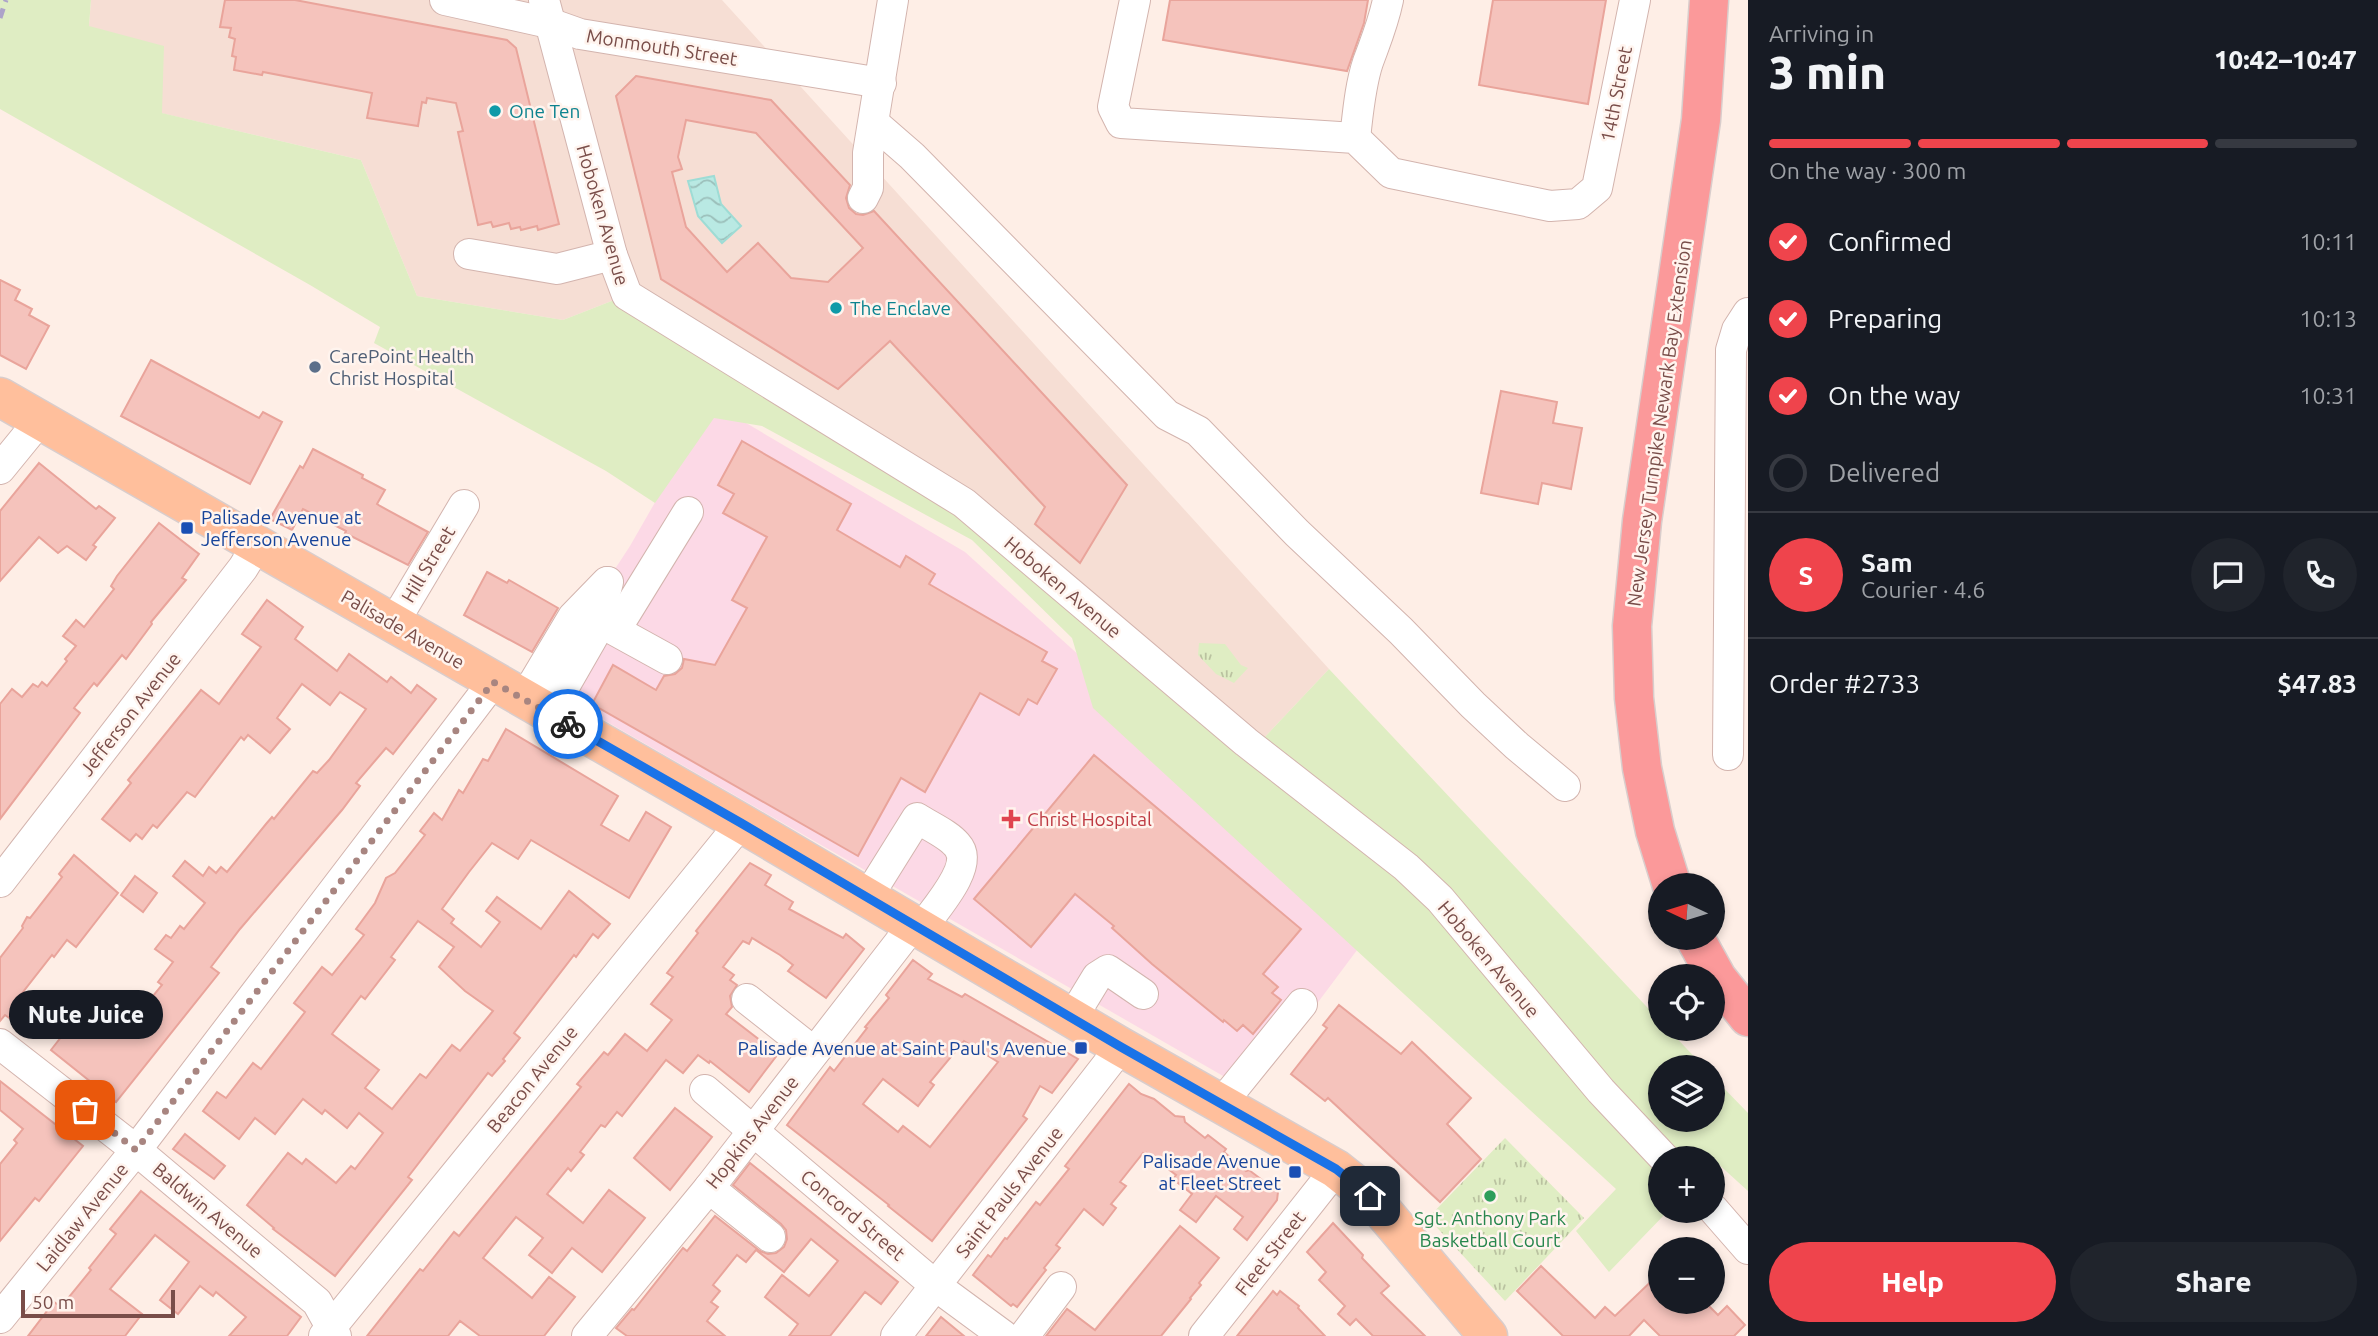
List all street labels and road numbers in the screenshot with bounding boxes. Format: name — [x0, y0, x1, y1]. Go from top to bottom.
street label: Monmouth Street — [585, 24, 740, 70]
street label: 14th Street — [1596, 44, 1636, 144]
street label: Hoboken Avenue — [572, 142, 634, 288]
street label: New Jersey Turnpike Newark Bay Extension — [1622, 238, 1696, 608]
street label: Hill Street — [397, 521, 460, 606]
street label: Hoboken Avenue — [1000, 532, 1126, 642]
street label: Palisade Avenue — [338, 585, 468, 673]
street label: Jefferson Avenue — [75, 648, 185, 780]
street label: Hoboken Avenue — [1434, 896, 1544, 1022]
street label: Beacon Avenue — [482, 1021, 582, 1137]
street label: Hopkins Avenue — [701, 1071, 803, 1193]
street label: Saint Pauls Avenue — [951, 1122, 1067, 1262]
street label: Laidlaw Avenue — [32, 1158, 132, 1276]
street label: Baldwin Avenue — [149, 1158, 267, 1262]
street label: Concord Street — [796, 1165, 910, 1265]
street label: Fleet Street — [1230, 1206, 1310, 1299]

